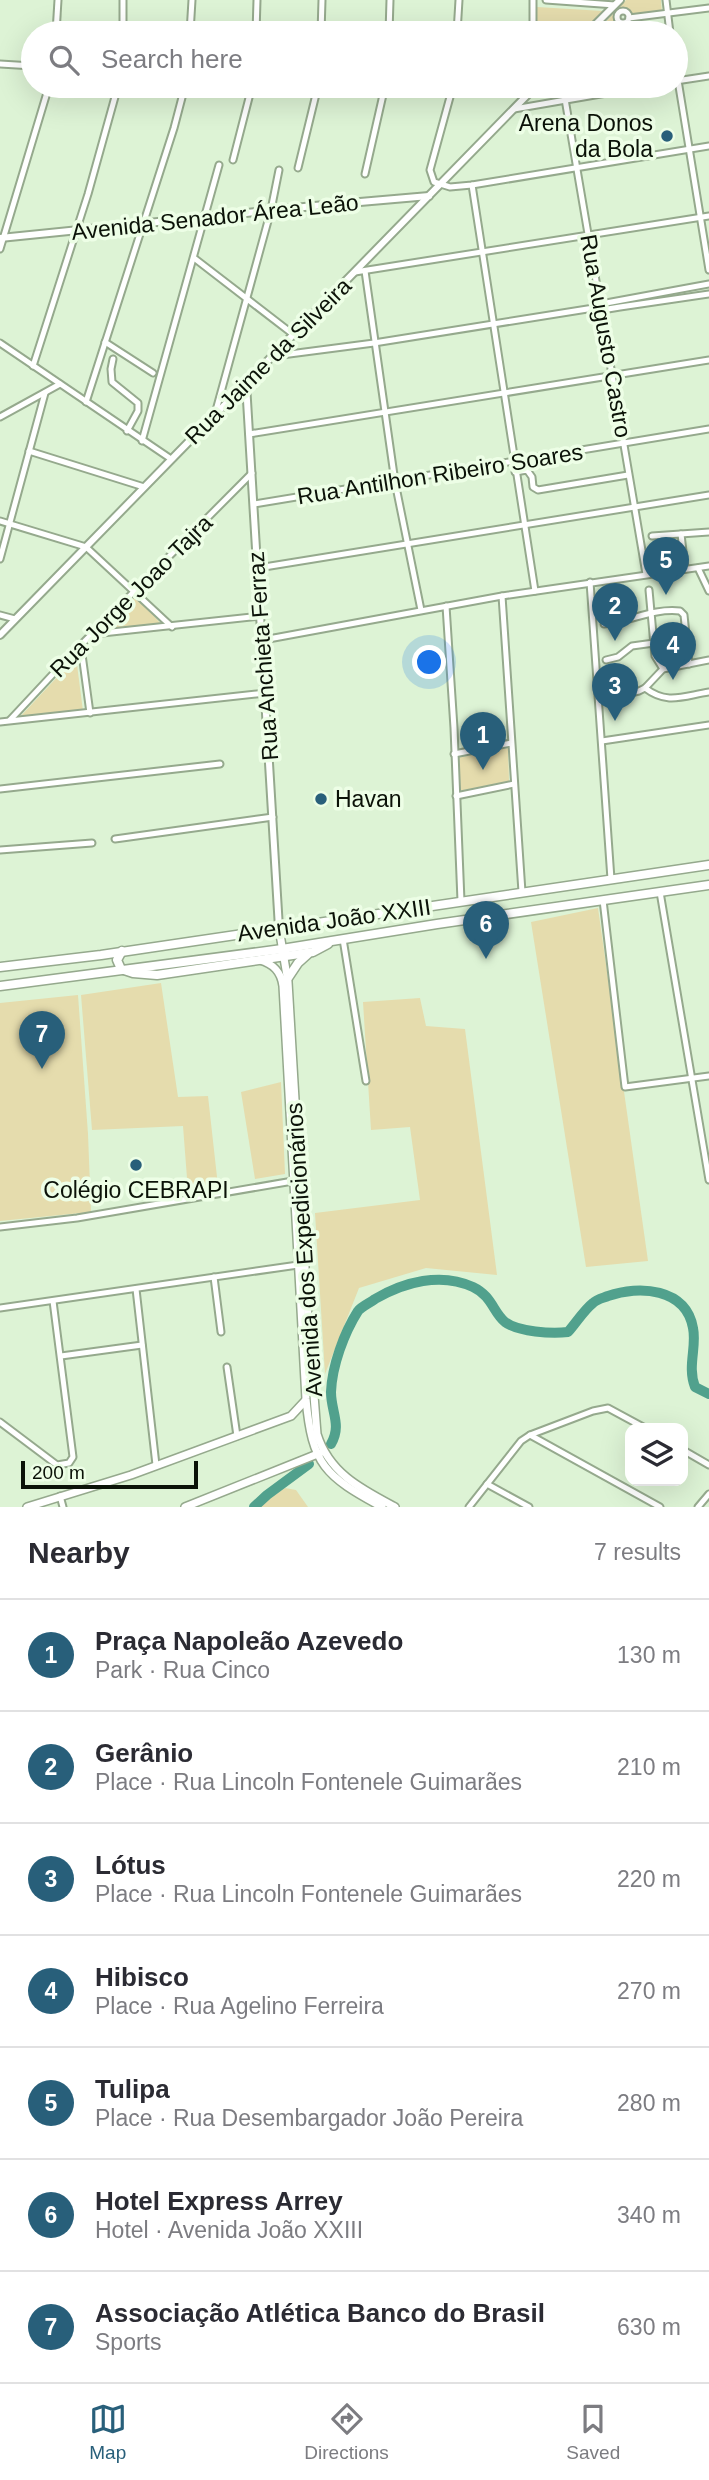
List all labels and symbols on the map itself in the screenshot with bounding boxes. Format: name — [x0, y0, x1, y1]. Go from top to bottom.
place label: Arena Donos da Bola — [519, 110, 653, 162]
marker: Arena Donos da Bola — [659, 128, 675, 144]
street label: Avenida Senador Área Leão — [70, 189, 360, 245]
street label: Rua Augusto Castro — [575, 232, 637, 440]
street label: Rua Jaime da Silveira — [180, 273, 356, 449]
street label: Rua Antilhon Ribeiro Soares — [295, 439, 585, 509]
street label: Rua Jorge Joao Tajra — [45, 510, 217, 682]
pin: 5 — [643, 537, 689, 595]
street label: Rua Anchieta Ferraz — [243, 551, 283, 761]
pin: 2 — [592, 583, 638, 641]
pin: 4 — [650, 622, 696, 680]
your location — [412, 645, 446, 679]
pin: 3 — [592, 663, 638, 721]
pin: 1 — [460, 712, 506, 770]
place label: Havan — [335, 786, 401, 812]
marker: Havan — [313, 791, 329, 807]
street label: Avenida João XXIII — [236, 894, 432, 946]
pin: 6 — [463, 901, 509, 959]
pin: 7 — [19, 1011, 65, 1069]
street label: Avenida dos Expedicionários — [281, 1102, 327, 1398]
marker: Colégio CEBRAPI — [128, 1157, 144, 1173]
place label: Colégio CEBRAPI — [43, 1177, 229, 1203]
scale bar — [21, 1458, 198, 1490]

